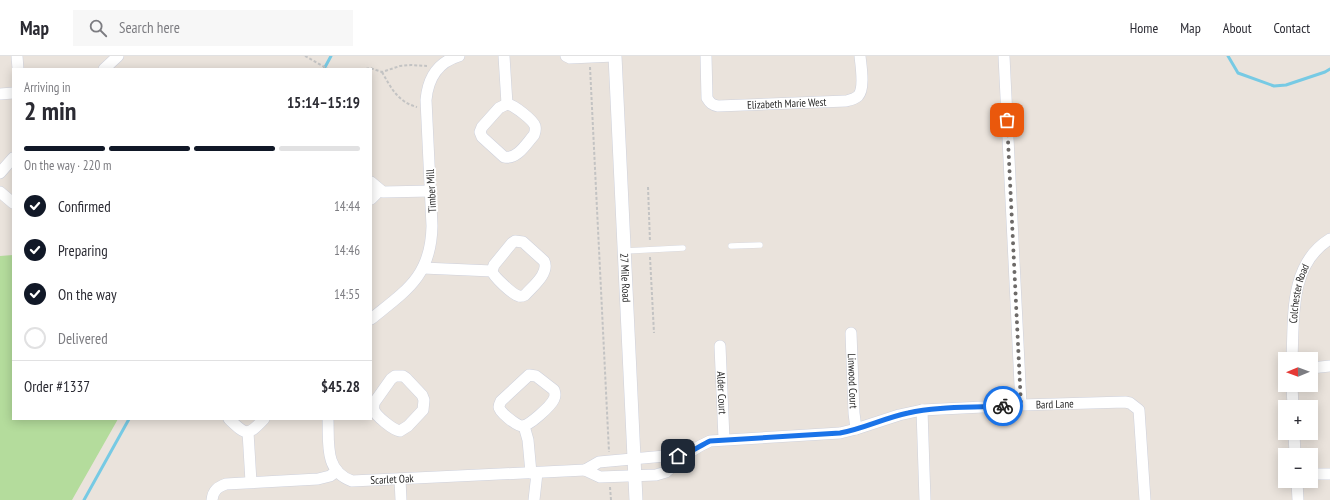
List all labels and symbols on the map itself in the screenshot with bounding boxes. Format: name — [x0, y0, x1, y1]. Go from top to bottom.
street label: Elizabeth Marie West — [747, 95, 827, 112]
pin — [990, 103, 1024, 137]
street label: Timber Mill — [423, 168, 439, 213]
street label: 27 Mile Road — [617, 253, 634, 303]
street label: Colchester Road — [1286, 261, 1312, 324]
north arrow — [1278, 352, 1318, 392]
street label: Linwood Court — [845, 353, 861, 409]
street label: Alder Court — [714, 371, 730, 415]
courier — [983, 386, 1023, 426]
street label: Bard Lane — [1036, 396, 1074, 412]
pin — [661, 439, 695, 473]
street label: Scarlet Oak — [370, 471, 415, 487]

